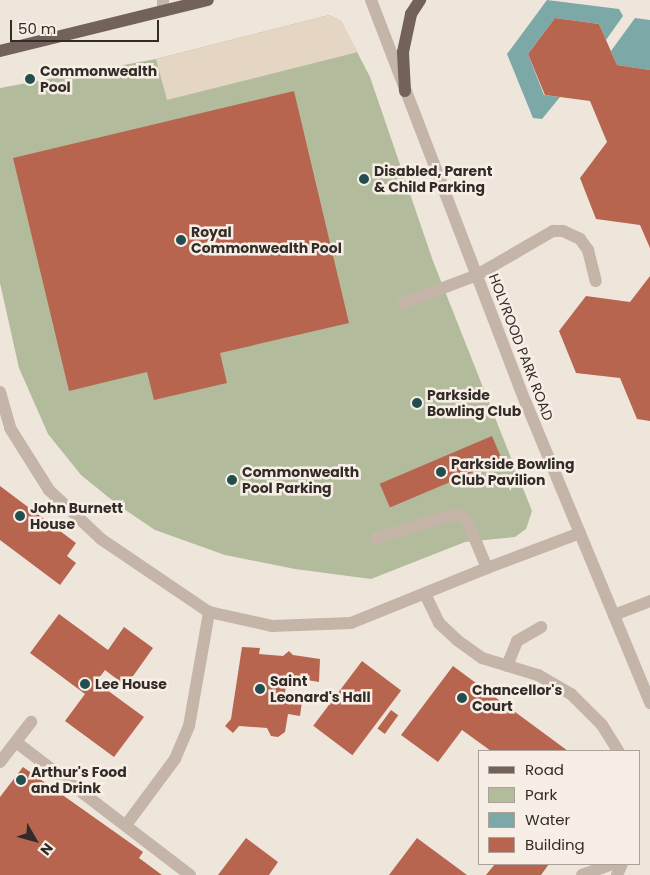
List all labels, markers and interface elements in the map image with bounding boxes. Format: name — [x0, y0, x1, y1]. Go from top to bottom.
scale bar — [12, 10, 161, 42]
text: 50 m — [18, 18, 56, 39]
place label: Commonwealth Pool — [40, 63, 157, 95]
marker: Commonwealth Pool — [24, 73, 36, 85]
place label: Disabled, Parent & Child Parking — [374, 163, 492, 196]
marker: Disabled, Parent & Child Parking — [358, 173, 370, 185]
place label: Royal Commonwealth Pool — [191, 224, 342, 256]
marker: Royal Commonwealth Pool — [175, 234, 187, 246]
street label: HOLYROOD PARK ROAD — [485, 271, 557, 423]
place label: Parkside Bowling Club — [427, 387, 521, 420]
marker: Parkside Bowling Club — [411, 397, 423, 409]
place label: Parkside Bowling Club Pavilion — [451, 456, 574, 488]
place label: Commonwealth Pool Parking — [242, 464, 359, 497]
marker: Parkside Bowling Club Pavilion — [435, 466, 447, 478]
marker: Commonwealth Pool Parking — [226, 474, 238, 486]
place label: John Burnett House — [30, 500, 123, 532]
marker: John Burnett House — [14, 510, 26, 522]
place label: Saint Leonard's Hall — [270, 673, 371, 706]
place label: Lee House — [95, 676, 167, 692]
marker: Lee House — [79, 678, 91, 690]
place label: Chancellor's Court — [472, 682, 562, 714]
marker: Saint Leonard's Hall — [254, 683, 266, 695]
marker: Chancellor's Court — [456, 692, 468, 704]
legend — [478, 750, 640, 865]
text: Road — [525, 759, 564, 780]
place label: Arthur's Food and Drink — [31, 764, 127, 796]
marker: Arthur's Food and Drink — [15, 774, 27, 786]
text: Park — [525, 784, 557, 805]
text: Water — [525, 809, 570, 830]
north arrow — [10, 815, 60, 865]
text: Building — [525, 834, 585, 855]
text: N — [36, 839, 58, 860]

